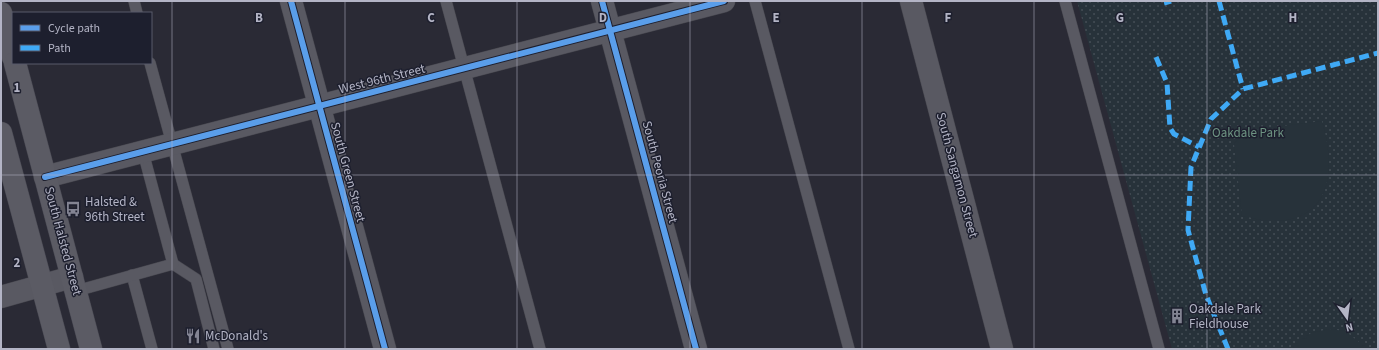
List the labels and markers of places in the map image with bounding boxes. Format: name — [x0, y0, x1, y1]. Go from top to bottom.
place label: Halsted & 96th Street — [85, 193, 145, 226]
bus stop icon: Halsted & 96th Street — [64, 200, 82, 218]
place label: Oakdale Park Fieldhouse — [1189, 300, 1261, 333]
building icon: Oakdale Park Fieldhouse — [1168, 307, 1186, 325]
restaurant icon: McDonald's — [184, 327, 202, 345]
place label: McDonald's — [205, 327, 269, 345]

